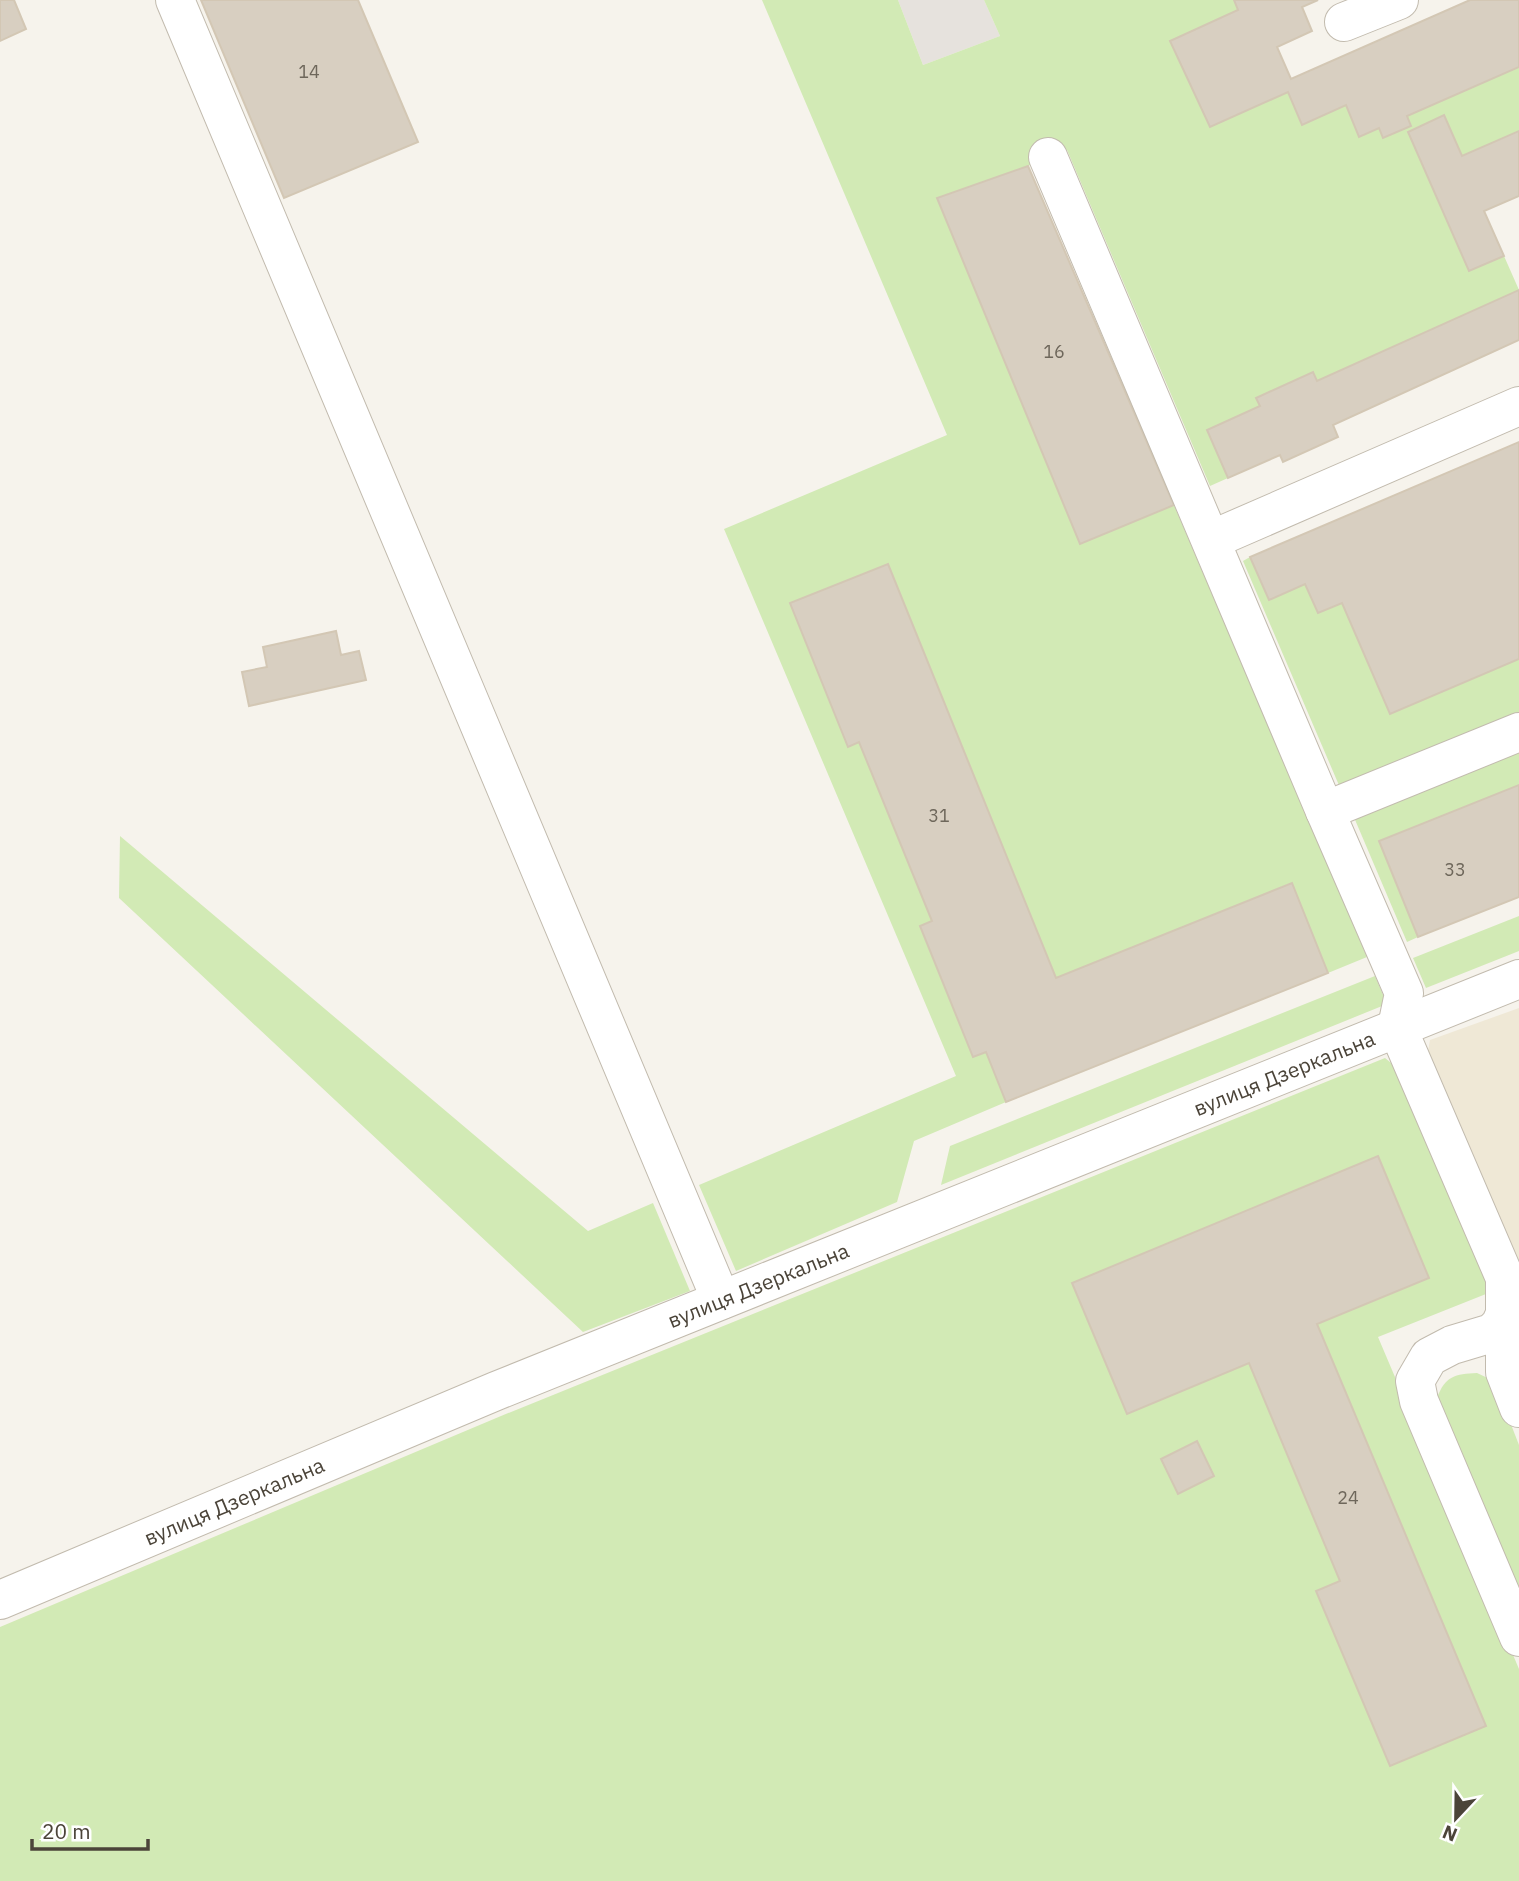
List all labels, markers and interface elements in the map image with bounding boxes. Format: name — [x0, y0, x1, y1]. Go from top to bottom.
house number: 14 — [298, 60, 320, 83]
house number: 16 — [1043, 340, 1065, 363]
house number: 31 — [928, 804, 950, 827]
house number: 33 — [1444, 858, 1466, 881]
street label: вулиця Дзеркальна — [1189, 1024, 1379, 1122]
street label: вулиця Дзеркальна — [663, 1236, 853, 1334]
street label: вулиця Дзеркальна — [140, 1450, 328, 1552]
house number: 24 — [1337, 1486, 1359, 1509]
north arrow — [1421, 1783, 1491, 1853]
scale bar — [32, 1808, 147, 1852]
text: 20 m — [42, 1817, 91, 1845]
text: N — [1439, 1820, 1461, 1847]

